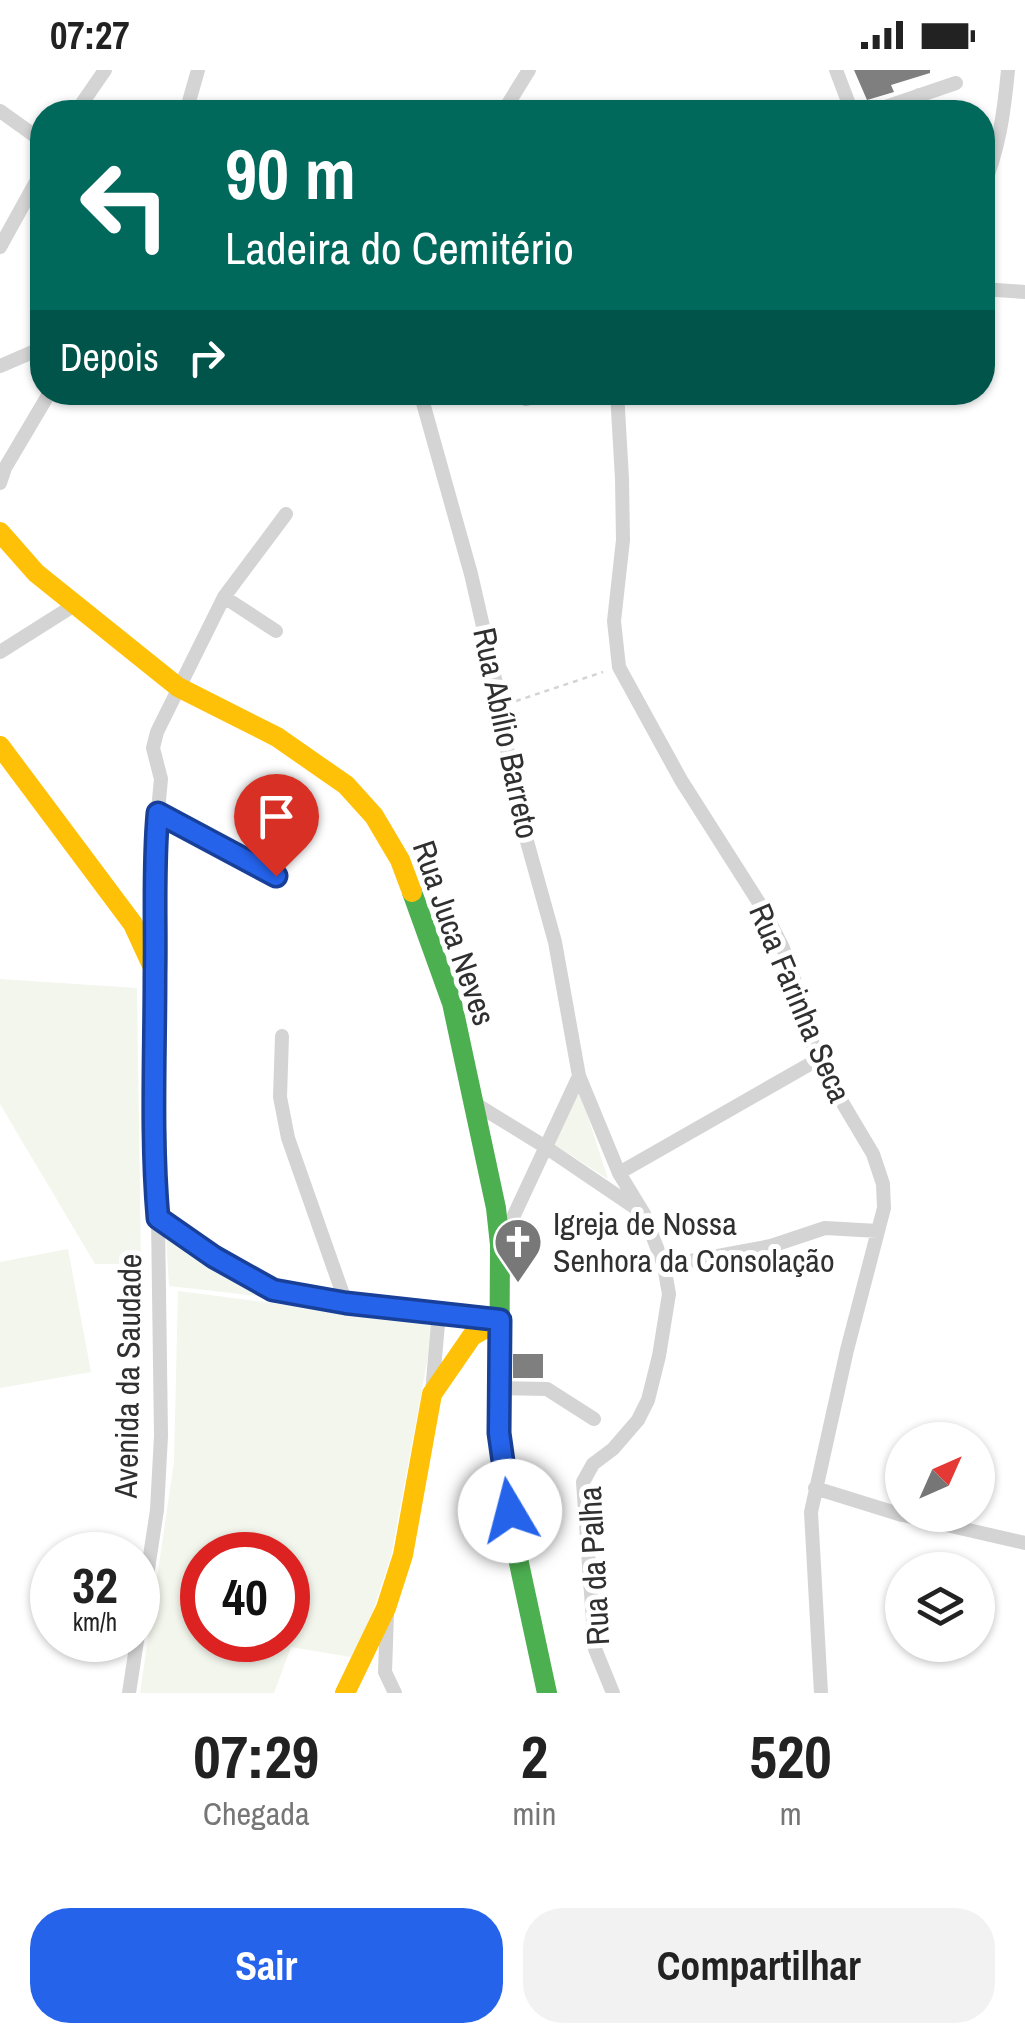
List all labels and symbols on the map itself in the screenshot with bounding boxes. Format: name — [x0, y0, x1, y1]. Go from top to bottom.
street label: Rua Abílio Barreto — [463, 624, 550, 842]
pin — [234, 774, 319, 877]
street label: Rua Juca Neves — [403, 835, 506, 1031]
street label: Rua Farinha Seca — [739, 897, 862, 1109]
place label: Igreja de Nossa Senhora da Consolação — [553, 1202, 835, 1282]
church icon: Igreja de Nossa Senhora da Consolação — [492, 1216, 544, 1284]
street label: Avenida da Saudade — [104, 1253, 151, 1500]
north arrow — [885, 1422, 995, 1532]
position arrow — [458, 1459, 562, 1563]
street label: Rua da Palha — [568, 1485, 619, 1647]
speed limit sign: 40 — [180, 1532, 310, 1662]

